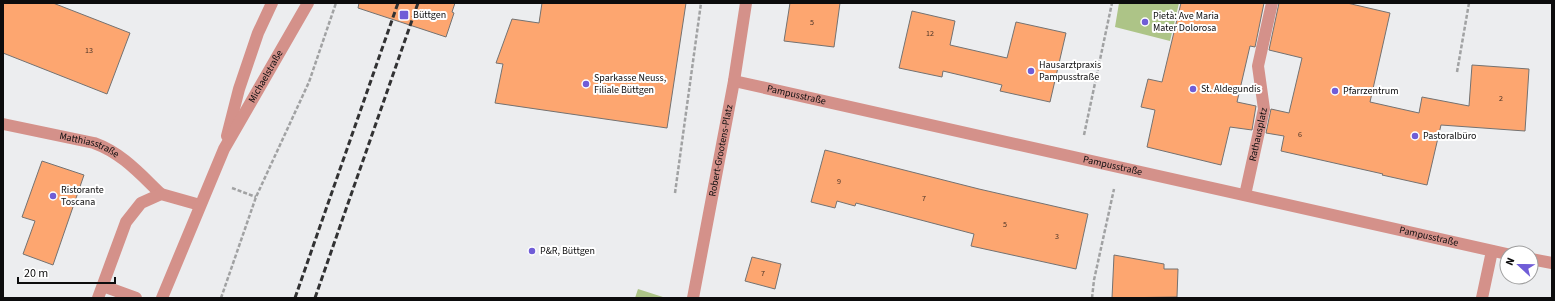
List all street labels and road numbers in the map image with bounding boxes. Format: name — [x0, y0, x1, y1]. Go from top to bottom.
street label: Michaelstraße — [245, 48, 286, 105]
street label: Pampusstraße — [766, 82, 827, 108]
street label: Robert-Grootens-Platz — [705, 103, 736, 198]
street label: Rathausplatz — [1246, 106, 1271, 163]
street label: Matthiasstraße — [58, 129, 122, 161]
street label: Pampusstraße — [1082, 152, 1144, 179]
street label: Pampusstraße — [1398, 223, 1460, 250]

